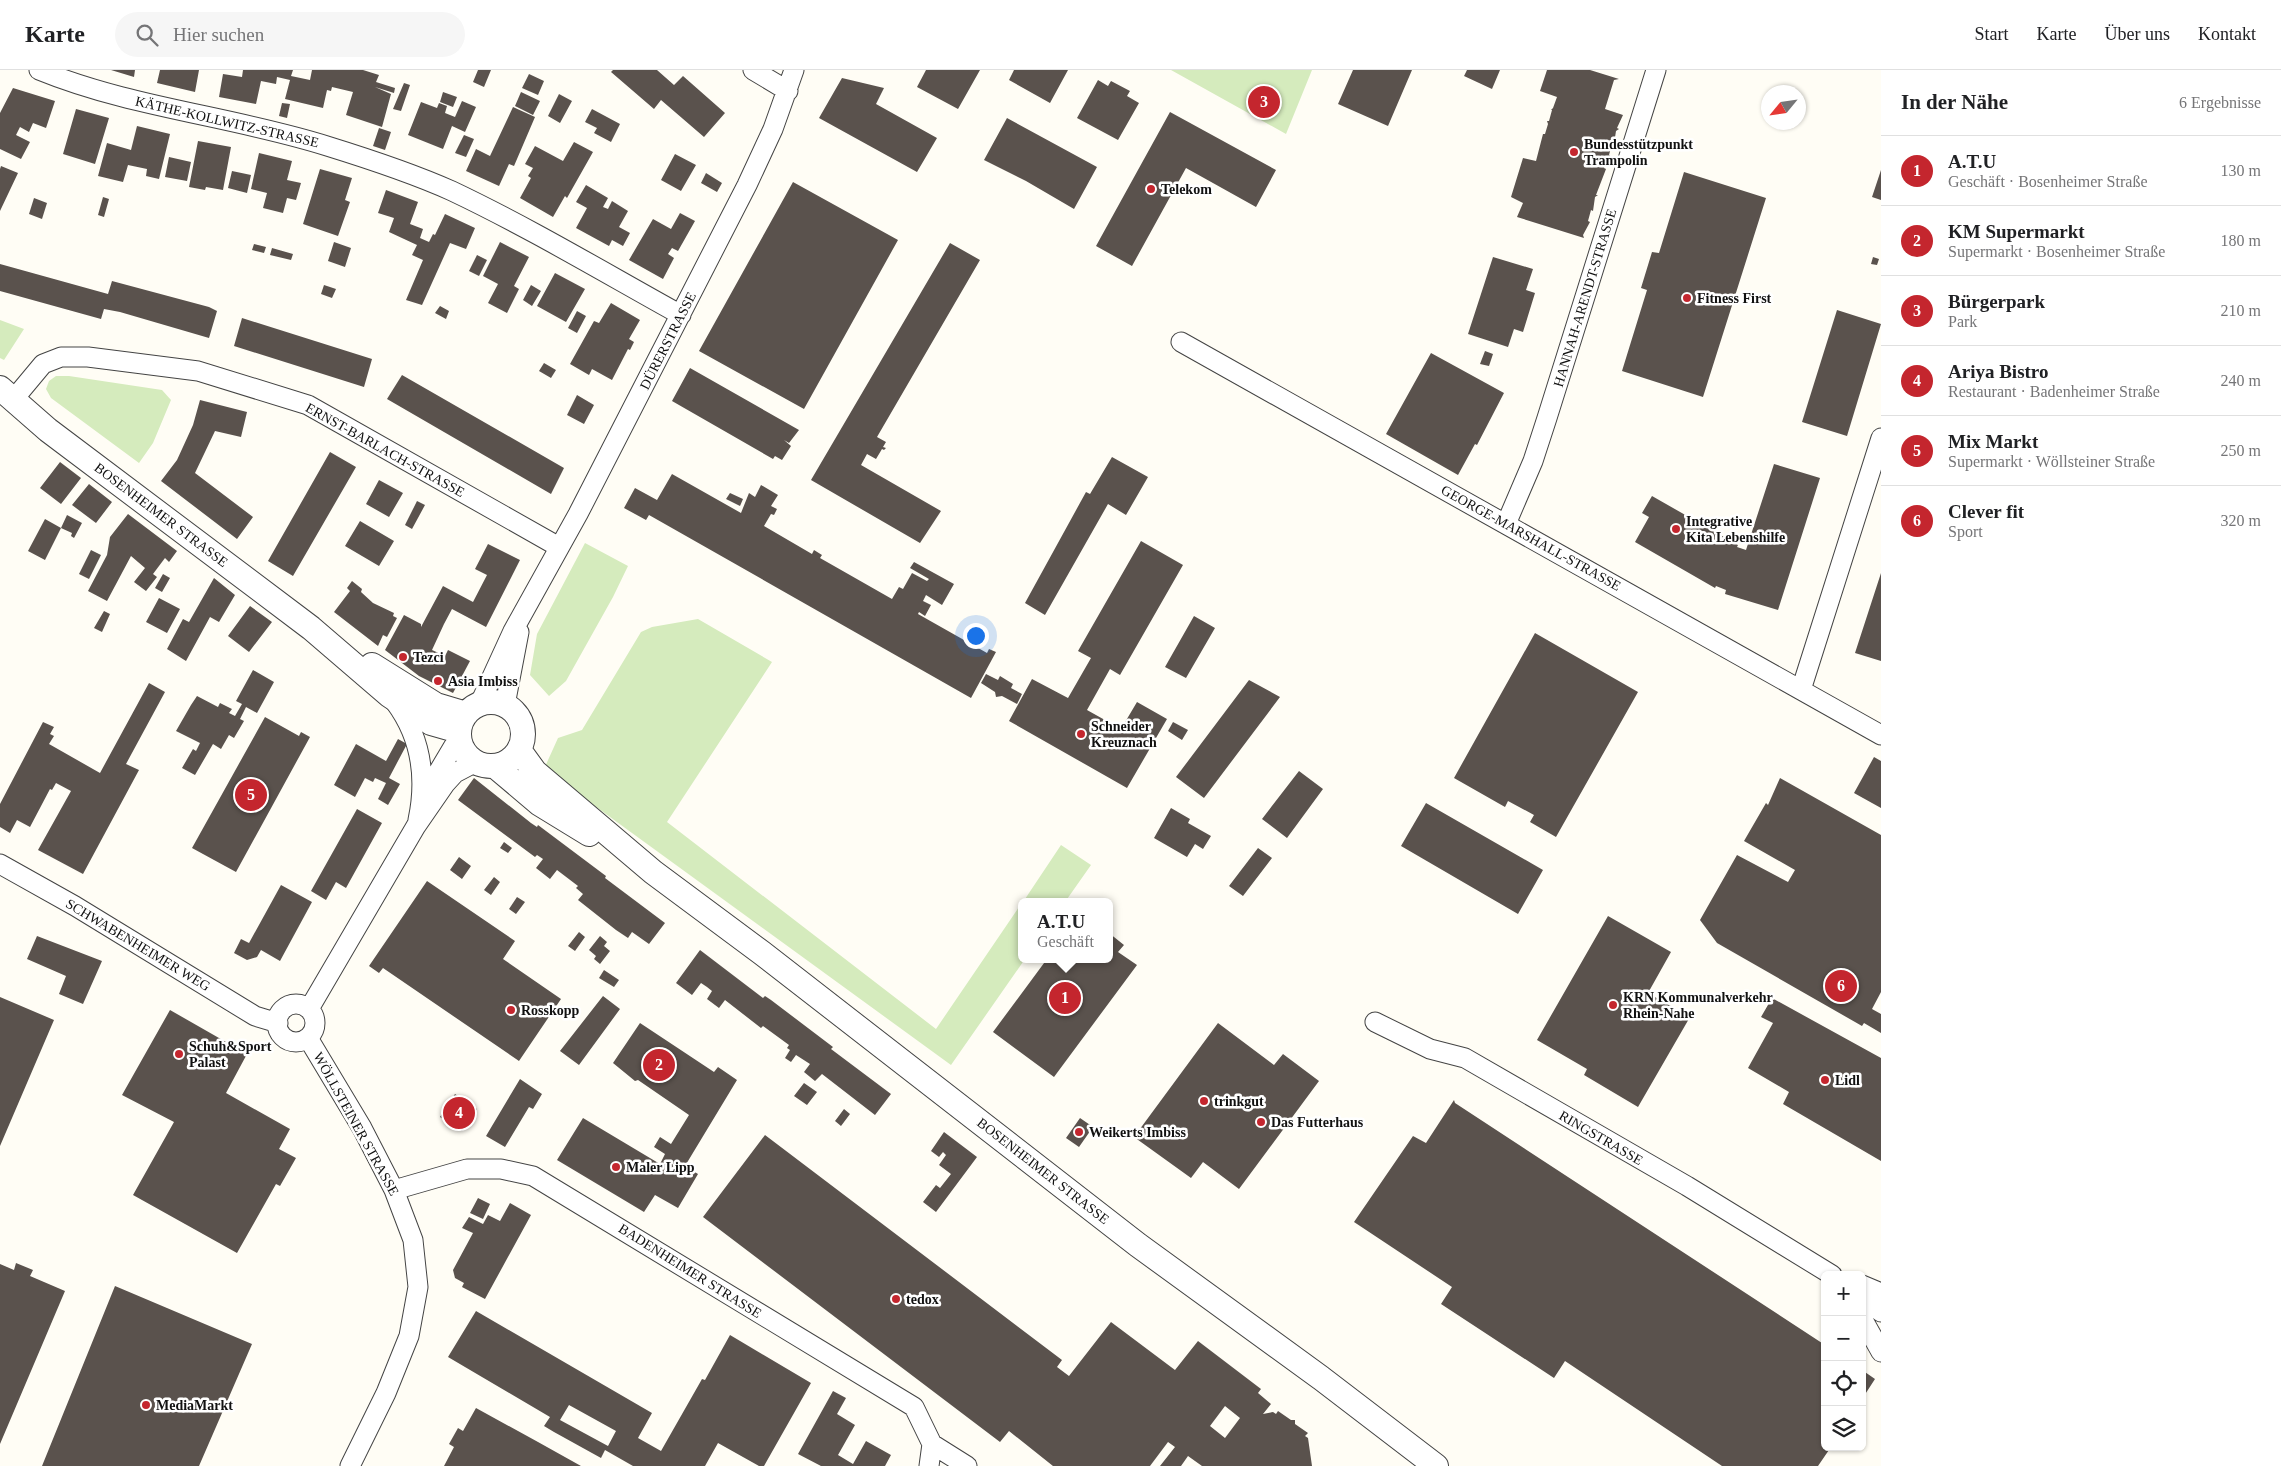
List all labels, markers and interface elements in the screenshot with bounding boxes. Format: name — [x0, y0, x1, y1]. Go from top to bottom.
search box — [115, 12, 465, 57]
text: Karte — [25, 21, 85, 47]
icon: search — [133, 21, 161, 49]
text: Hier suchen — [173, 24, 264, 45]
text: Start — [1975, 24, 2009, 44]
text: Karte — [2037, 24, 2077, 44]
text: Über uns — [2105, 24, 2170, 44]
text: Kontakt — [2198, 24, 2256, 44]
pin: 3 — [1248, 83, 1280, 121]
north arrow — [1761, 85, 1806, 130]
text: In der Nähe — [1901, 90, 2008, 114]
street label: KÄTHE-KOLLWITZ-STRASSE — [134, 93, 320, 150]
text: 6 Ergebnisse — [2179, 94, 2261, 111]
place label: Bundesstützpunkt Trampolin — [1584, 137, 1693, 168]
marker: Bundesstützpunkt Trampolin — [1568, 146, 1580, 158]
text: A.T.U — [1948, 151, 1996, 172]
text: 1 — [1913, 162, 1921, 179]
text: 130 m — [2221, 162, 2261, 179]
text: Geschäft · Bosenheimer Straße — [1948, 173, 2147, 190]
place label: Telekom — [1161, 182, 1212, 197]
marker: Telekom — [1145, 183, 1157, 195]
street label: HANNAH-ARENDT-STRASSE — [1551, 207, 1619, 389]
text: KM Supermarkt — [1948, 221, 2085, 242]
text: 2 — [1913, 232, 1921, 249]
text: 180 m — [2221, 232, 2261, 249]
text: Supermarkt · Bosenheimer Straße — [1948, 243, 2165, 260]
street label: DÜRERSTRASSE — [636, 289, 699, 392]
place label: Fitness First — [1697, 291, 1772, 306]
text: Bürgerpark — [1948, 291, 2045, 312]
marker: Fitness First — [1681, 292, 1693, 304]
text: 3 — [1913, 302, 1921, 319]
text: 210 m — [2221, 302, 2261, 319]
text: Park — [1948, 313, 1977, 330]
text: Ariya Bistro — [1948, 361, 2048, 382]
text: 4 — [1913, 372, 1921, 389]
text: 240 m — [2221, 372, 2261, 389]
text: Restaurant · Badenheimer Straße — [1948, 383, 2160, 400]
street label: ERNST-BARLACH-STRASSE — [303, 400, 467, 500]
text: Mix Markt — [1948, 431, 2038, 452]
text: 5 — [1913, 442, 1921, 459]
text: 250 m — [2221, 442, 2261, 459]
text: Supermarkt · Wöllsteiner Straße — [1948, 453, 2155, 470]
street label: BOSENHEIMER STRASSE — [91, 460, 231, 570]
street label: GEORGE-MARSHALL-STRASSE — [1439, 482, 1623, 594]
text: Clever fit — [1948, 501, 2024, 522]
text: 6 — [1913, 512, 1921, 529]
text: 320 m — [2221, 512, 2261, 529]
place label: Integrative Kita Lebenshilfe — [1686, 514, 1785, 545]
marker: Integrative Kita Lebenshilfe — [1670, 523, 1682, 535]
text: Sport — [1948, 523, 1983, 540]
your location — [963, 623, 989, 649]
place label: Tezci — [413, 650, 444, 665]
marker: Tezci — [397, 651, 409, 663]
place label: Asia Imbiss — [448, 674, 518, 689]
marker: Asia Imbiss — [432, 675, 444, 687]
place label: Schneider Kreuznach — [1091, 719, 1157, 750]
marker: Schneider Kreuznach — [1075, 728, 1087, 740]
pin: 5 — [235, 776, 267, 814]
street label: SCHWABENHEIMER WEG — [63, 896, 213, 994]
popup — [1018, 898, 1113, 963]
text: A.T.U — [1037, 911, 1085, 932]
text: Geschäft — [1037, 933, 1094, 950]
pin: 6 — [1825, 967, 1857, 1005]
pin: 1 — [1049, 979, 1081, 1017]
place label: KRN Kommunalverkehr Rhein-Nahe — [1623, 990, 1773, 1021]
marker: KRN Kommunalverkehr Rhein-Nahe — [1607, 999, 1619, 1011]
place label: Rosskopp — [521, 1003, 580, 1018]
marker: Rosskopp — [505, 1004, 517, 1016]
place label: Schuh&Sport Palast — [189, 1039, 272, 1070]
pin: 2 — [643, 1046, 675, 1084]
marker: Schuh&Sport Palast — [173, 1048, 185, 1060]
street label: WÖLLSTEINER STRASSE — [310, 1049, 403, 1198]
place label: Lidl — [1835, 1073, 1860, 1088]
marker: Lidl — [1819, 1074, 1831, 1086]
pin: 4 — [443, 1094, 475, 1132]
place label: trinkgut — [1214, 1094, 1264, 1109]
marker: trinkgut — [1198, 1095, 1210, 1107]
street label: RINGSTRASSE — [1556, 1108, 1646, 1168]
street label: BOSENHEIMER STRASSE — [974, 1115, 1112, 1227]
place label: Das Futterhaus — [1271, 1115, 1364, 1130]
marker: Das Futterhaus — [1255, 1116, 1267, 1128]
place label: Weikerts Imbiss — [1089, 1125, 1186, 1140]
marker: Weikerts Imbiss — [1073, 1126, 1085, 1138]
place label: Maler Lipp — [626, 1160, 695, 1175]
marker: Maler Lipp — [610, 1161, 622, 1173]
street label: BADENHEIMER STRASSE — [616, 1221, 764, 1321]
map controls — [1821, 1271, 1866, 1451]
button: + — [1821, 1271, 1866, 1316]
place label: tedox — [906, 1292, 939, 1307]
marker: tedox — [890, 1293, 902, 1305]
button: − — [1821, 1316, 1866, 1361]
button: locate — [1821, 1361, 1866, 1406]
place label: MediaMarkt — [156, 1398, 233, 1413]
marker: MediaMarkt — [140, 1399, 152, 1411]
button: layers — [1821, 1406, 1866, 1451]

